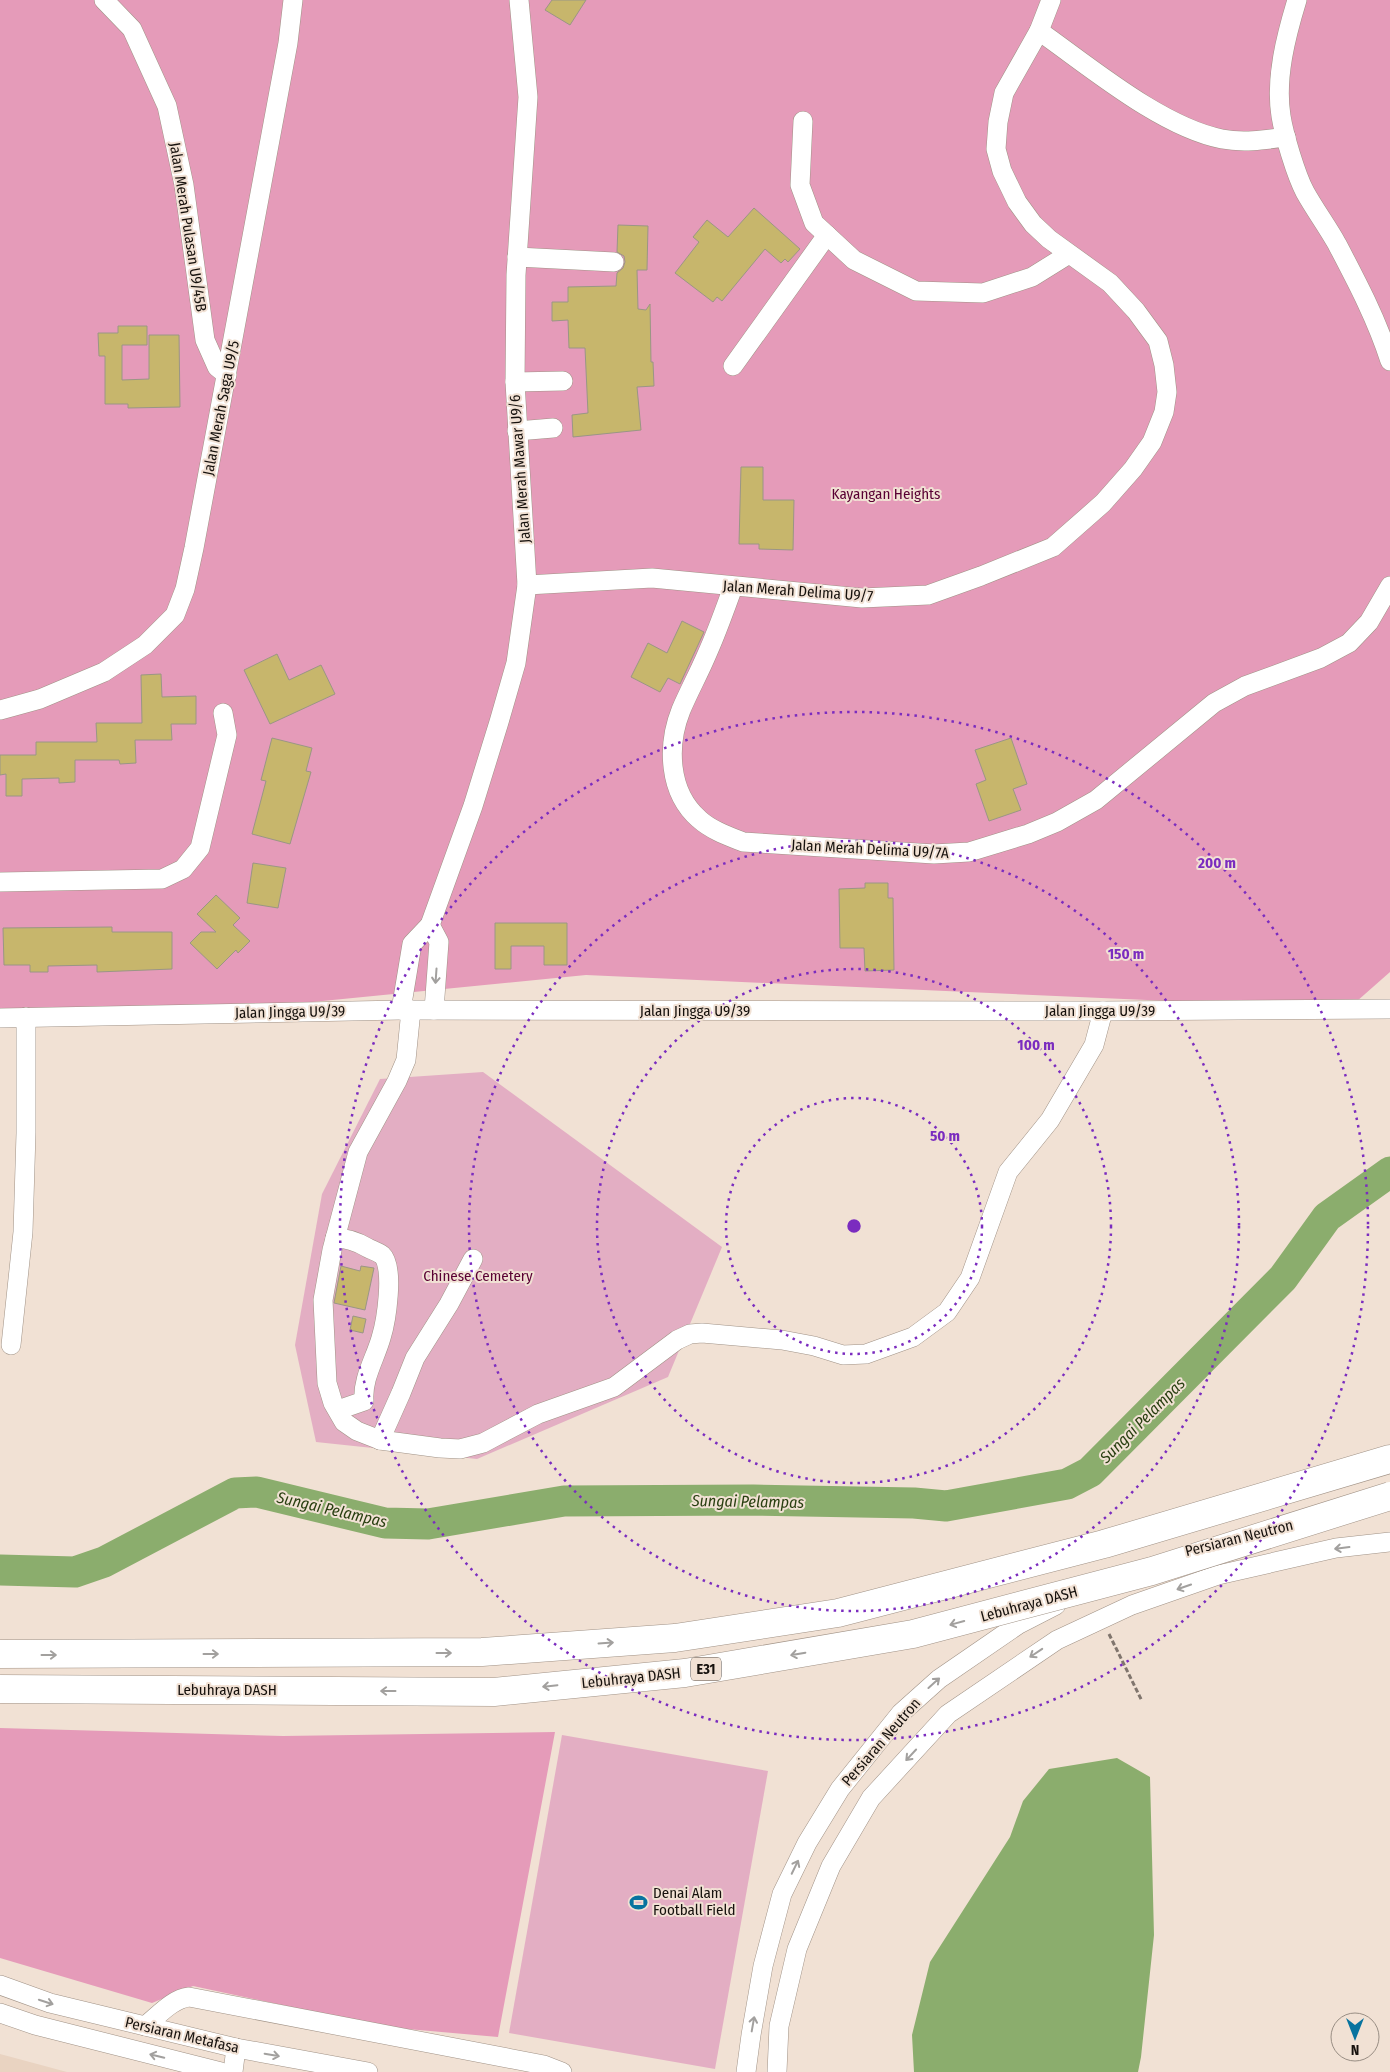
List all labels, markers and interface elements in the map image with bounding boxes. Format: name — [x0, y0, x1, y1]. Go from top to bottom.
street label: Jalan Merah Pulasan U9/45B — [166, 141, 210, 313]
street label: Jalan Merah Saga U9/5 — [199, 339, 243, 477]
street label: Jalan Merah Mawar U9/6 — [506, 394, 534, 544]
park label: Kayangan Heights — [832, 485, 940, 503]
street label: Jalan Merah Delima U9/7 — [722, 577, 874, 605]
street label: Jalan Merah Delima U9/7A — [791, 836, 949, 862]
text: 200 m — [1197, 854, 1236, 872]
text: 150 m — [1108, 945, 1144, 963]
one-way arrow — [432, 968, 441, 984]
street label: Jalan Jingga U9/39 — [235, 1002, 345, 1022]
street label: Jalan Jingga U9/39 — [640, 1002, 750, 1020]
street label: Jalan Jingga U9/39 — [1045, 1002, 1155, 1020]
text: 100 m — [1017, 1036, 1055, 1054]
text: 50 m — [930, 1127, 960, 1145]
centre of rings — [845, 1217, 863, 1235]
park label: Chinese Cemetery — [423, 1267, 533, 1285]
water label: Sungai Pelampas — [1095, 1374, 1189, 1467]
water label: Sungai Pelampas — [274, 1487, 389, 1531]
water label: Sungai Pelampas — [691, 1491, 805, 1512]
street label: Persiaran Neutron — [1183, 1516, 1295, 1560]
one-way arrow — [1334, 1543, 1350, 1553]
street label: Lebuhraya DASH — [979, 1582, 1079, 1626]
one-way arrow — [1177, 1583, 1192, 1592]
one-way arrow — [950, 1619, 966, 1628]
one-way arrow — [598, 1639, 614, 1648]
one-way arrow — [435, 1648, 451, 1657]
one-way arrow — [202, 1649, 219, 1659]
one-way arrow — [790, 1649, 806, 1659]
one-way arrow — [1030, 1649, 1044, 1659]
one-way arrow — [40, 1650, 56, 1660]
road number: E31 — [691, 1658, 721, 1680]
street label: Lebuhraya DASH — [580, 1664, 682, 1692]
one-way arrow — [928, 1678, 941, 1689]
street label: Lebuhraya DASH — [177, 1681, 277, 1699]
one-way arrow — [542, 1682, 558, 1691]
one-way arrow — [380, 1686, 396, 1696]
street label: Persiaran Neutron — [838, 1694, 924, 1790]
one-way arrow — [905, 1748, 917, 1761]
one-way arrow — [790, 1860, 800, 1875]
place label: Denai Alam Football Field — [653, 1884, 735, 1919]
sports icon: Denai Alam Football Field — [629, 1892, 649, 1912]
one-way arrow — [38, 1997, 54, 2007]
north arrow — [1330, 2012, 1380, 2062]
street label: Persiaran Metafasa — [123, 2013, 241, 2057]
one-way arrow — [748, 2016, 758, 2032]
text: N — [1351, 2041, 1359, 2058]
one-way arrow — [149, 2050, 165, 2060]
one-way arrow — [264, 2050, 280, 2060]

